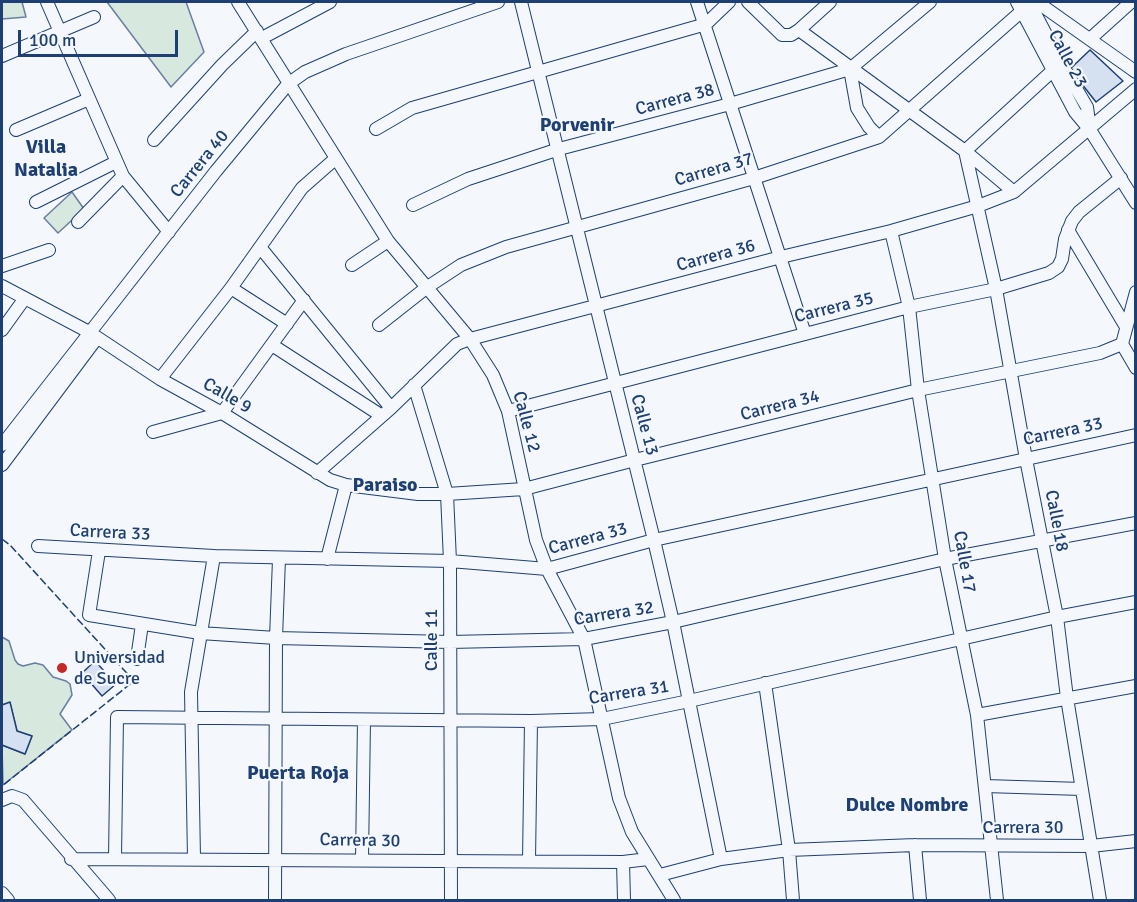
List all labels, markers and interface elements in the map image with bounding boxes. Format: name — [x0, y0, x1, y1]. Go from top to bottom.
scale bar — [21, 18, 182, 56]
street label: Calle 23 — [1043, 26, 1091, 92]
text: 100 m — [29, 29, 76, 51]
street label: Carrera 38 — [633, 79, 717, 121]
district label: Porvenir — [540, 114, 614, 138]
street label: Carrera 40 — [166, 126, 234, 202]
district label: Villa Natalia — [14, 136, 78, 183]
street label: Carrera 37 — [672, 148, 756, 192]
street label: Carrera 36 — [674, 235, 758, 277]
street label: Carrera 35 — [792, 288, 876, 328]
street label: Calle 9 — [199, 373, 255, 419]
street label: Carrera 34 — [738, 386, 822, 426]
street label: Calle 12 — [507, 389, 545, 455]
street label: Calle 13 — [625, 392, 663, 458]
street label: Carrera 33 — [1021, 413, 1105, 451]
district label: Paraiso — [353, 474, 417, 498]
street label: Calle 18 — [1039, 488, 1073, 554]
street label: Carrera 33 — [546, 518, 630, 560]
street label: Carrera 33 — [69, 520, 151, 546]
street label: Calle 17 — [948, 529, 980, 595]
street label: Carrera 32 — [572, 597, 656, 631]
street label: Calle 11 — [421, 609, 443, 671]
place label: Universidad de Sucre — [74, 647, 165, 690]
marker: Universidad de Sucre — [55, 661, 69, 675]
street label: Carrera 31 — [587, 676, 671, 710]
district label: Puerta Roja — [247, 762, 349, 786]
district label: Dulce Nombre — [846, 794, 968, 818]
street label: Carrera 30 — [983, 817, 1063, 839]
street label: Carrera 30 — [319, 829, 401, 853]

